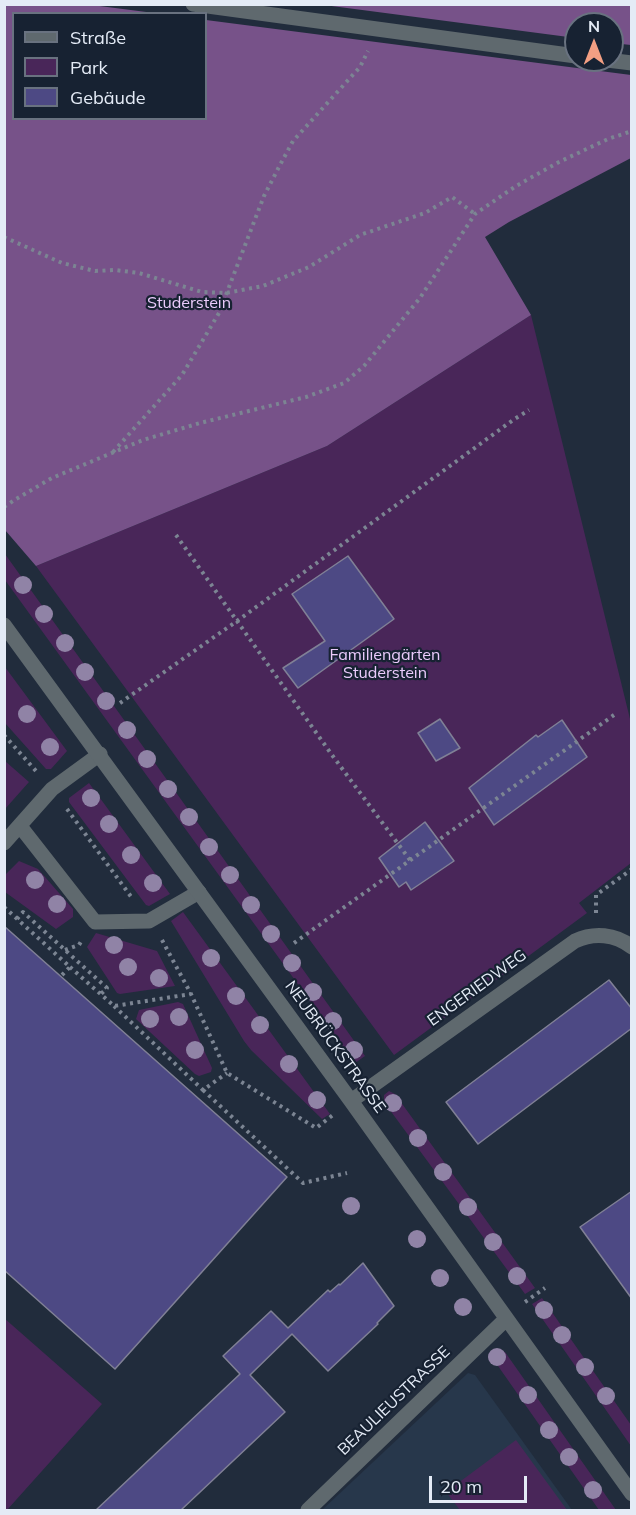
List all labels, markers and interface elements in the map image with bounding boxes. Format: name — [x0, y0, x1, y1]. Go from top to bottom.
legend — [12, 12, 207, 120]
north arrow — [564, 12, 624, 72]
text: N — [588, 16, 600, 36]
text: Straße — [70, 26, 126, 49]
text: Park — [70, 56, 108, 79]
text: Gebäude — [70, 86, 146, 109]
park label: Studerstein — [147, 293, 231, 313]
park label: Familiengärten Studerstein — [330, 645, 440, 683]
street label: ENGERIEDWEG — [424, 946, 530, 1030]
street label: NEUBRÜCKSTRASSE — [281, 977, 389, 1117]
street label: BEAULIEUSTRASSE — [334, 1342, 454, 1460]
scale bar — [432, 1464, 530, 1502]
text: 20 m — [440, 1475, 482, 1498]

